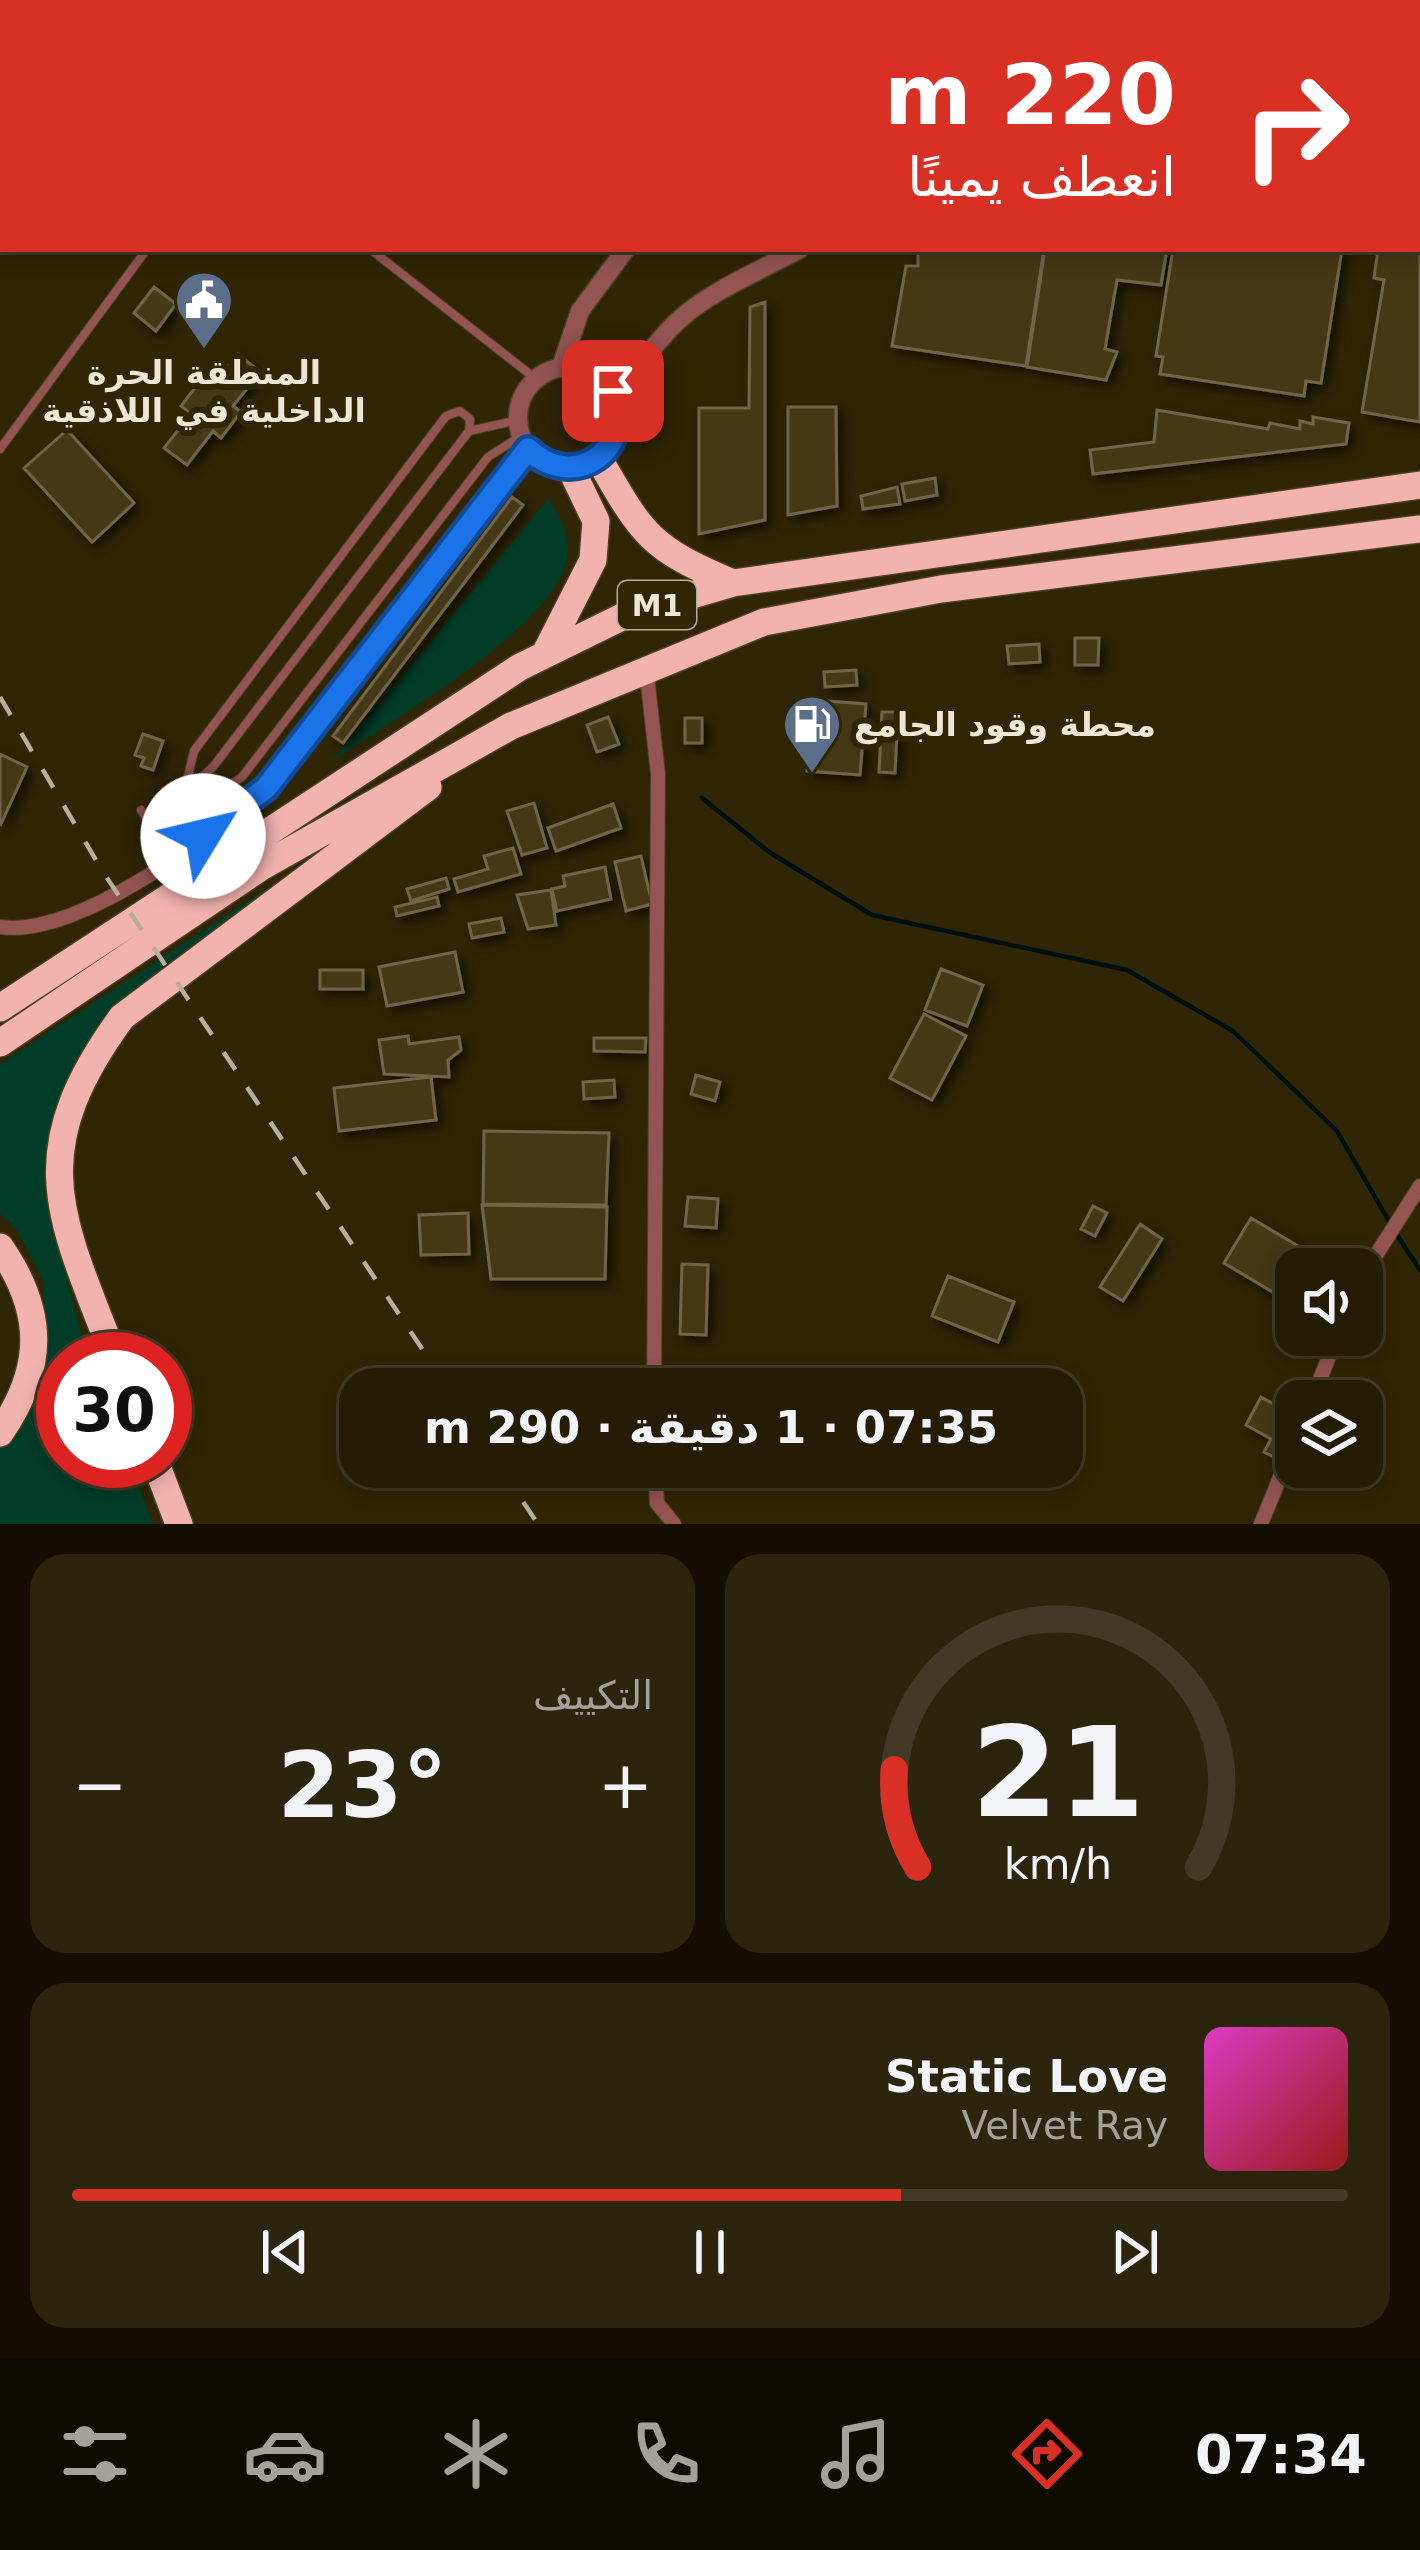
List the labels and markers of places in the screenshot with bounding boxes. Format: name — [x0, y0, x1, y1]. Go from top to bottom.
public building icon: المنطقة الحرة الداخلية في اللاذقية — [173, 269, 235, 351]
pin — [562, 340, 664, 442]
place label: المنطقة الحرة الداخلية في اللاذقية — [42, 353, 366, 430]
fuel station icon: محطة وقود الجامع — [781, 693, 843, 775]
place label: محطة وقود الجامع — [854, 705, 1156, 745]

